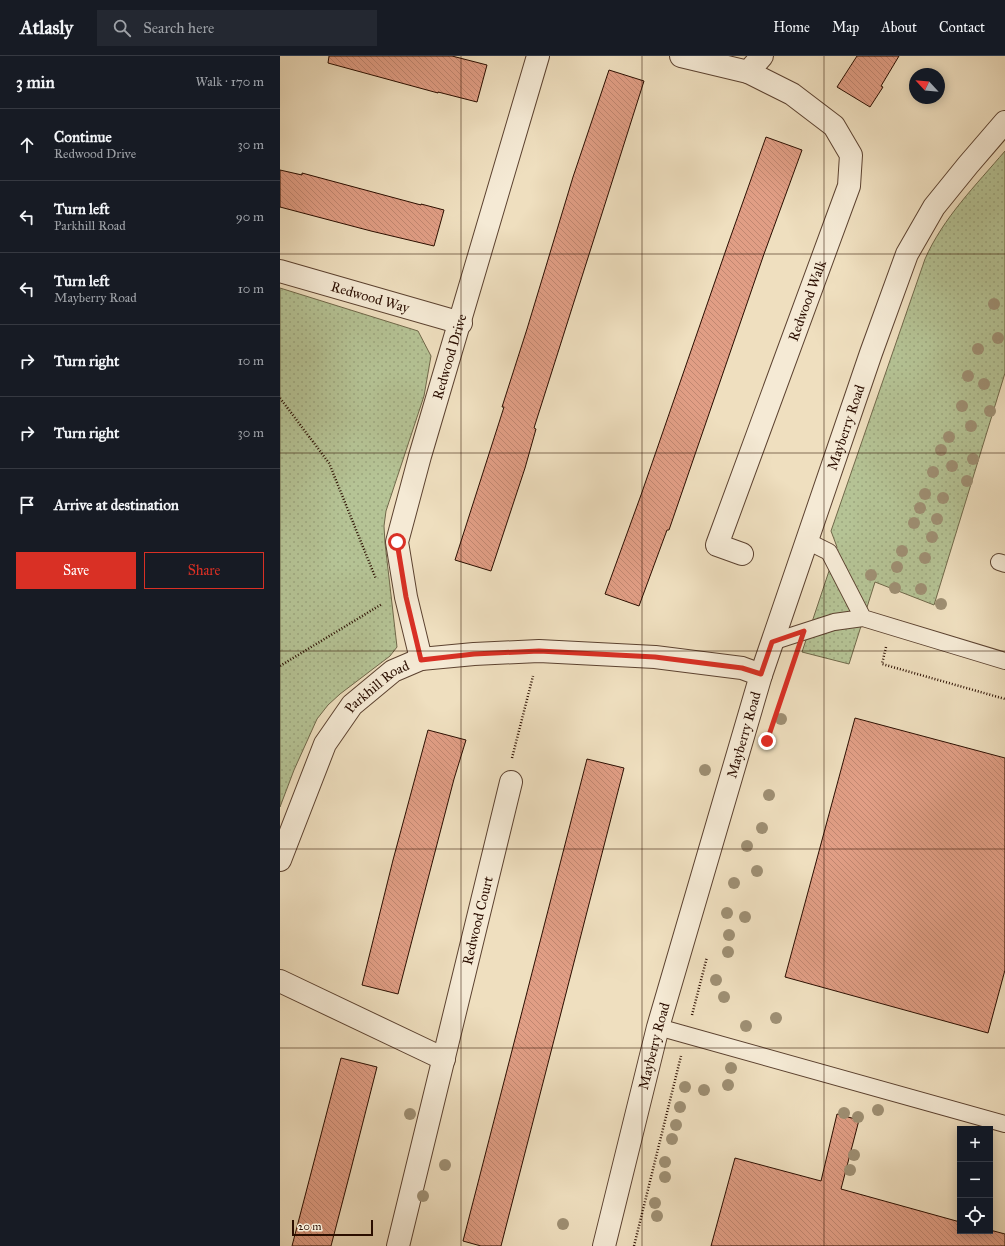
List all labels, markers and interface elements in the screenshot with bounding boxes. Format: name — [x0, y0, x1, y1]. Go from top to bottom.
search box — [97, 10, 377, 46]
text: Atlasly — [20, 16, 73, 39]
icon: search — [111, 17, 133, 39]
text: Search here — [143, 19, 214, 37]
text: Home — [773, 19, 810, 36]
text: Map — [832, 19, 859, 36]
text: About — [881, 19, 917, 36]
text: Contact — [939, 19, 985, 36]
north arrow — [909, 68, 945, 104]
text: 3 min — [16, 72, 55, 93]
text: Walk · 170 m — [195, 74, 264, 90]
text: Continue — [54, 128, 112, 146]
icon: ahead — [16, 134, 38, 156]
text: 30 m — [238, 137, 264, 153]
text: Redwood Drive — [54, 146, 136, 162]
text: Turn left — [54, 200, 110, 218]
icon: left — [16, 206, 38, 228]
text: 90 m — [236, 209, 264, 225]
text: Parkhill Road — [54, 218, 126, 234]
street label: Redwood Walk — [785, 258, 830, 344]
text: Turn left — [54, 272, 110, 290]
icon: left — [16, 278, 38, 300]
street label: Redwood Way — [329, 278, 412, 317]
text: 10 m — [238, 281, 264, 297]
text: Mayberry Road — [54, 290, 137, 306]
street label: Redwood Drive — [429, 312, 470, 402]
icon: right — [16, 350, 38, 372]
text: Turn right — [54, 352, 119, 370]
text: 10 m — [238, 353, 264, 369]
street label: Mayberry Road — [824, 383, 869, 473]
icon: right — [16, 422, 38, 444]
text: Turn right — [54, 424, 119, 442]
text: 30 m — [238, 425, 264, 441]
icon: arrive — [16, 494, 38, 516]
text: Arrive at destination — [54, 496, 179, 514]
route start — [388, 533, 406, 551]
button: Save — [16, 552, 136, 589]
button: Share — [144, 552, 264, 589]
street label: Parkhill Road — [341, 657, 412, 716]
street label: Mayberry Road — [723, 690, 765, 780]
route end — [758, 732, 776, 750]
street label: Redwood Court — [459, 875, 497, 967]
street label: Mayberry Road — [635, 1001, 674, 1092]
map controls — [957, 1126, 993, 1234]
button: + — [957, 1126, 993, 1162]
button: − — [957, 1162, 993, 1198]
button: locate — [957, 1198, 993, 1234]
scale bar — [292, 1218, 373, 1237]
text: 20 m — [298, 1220, 321, 1233]

